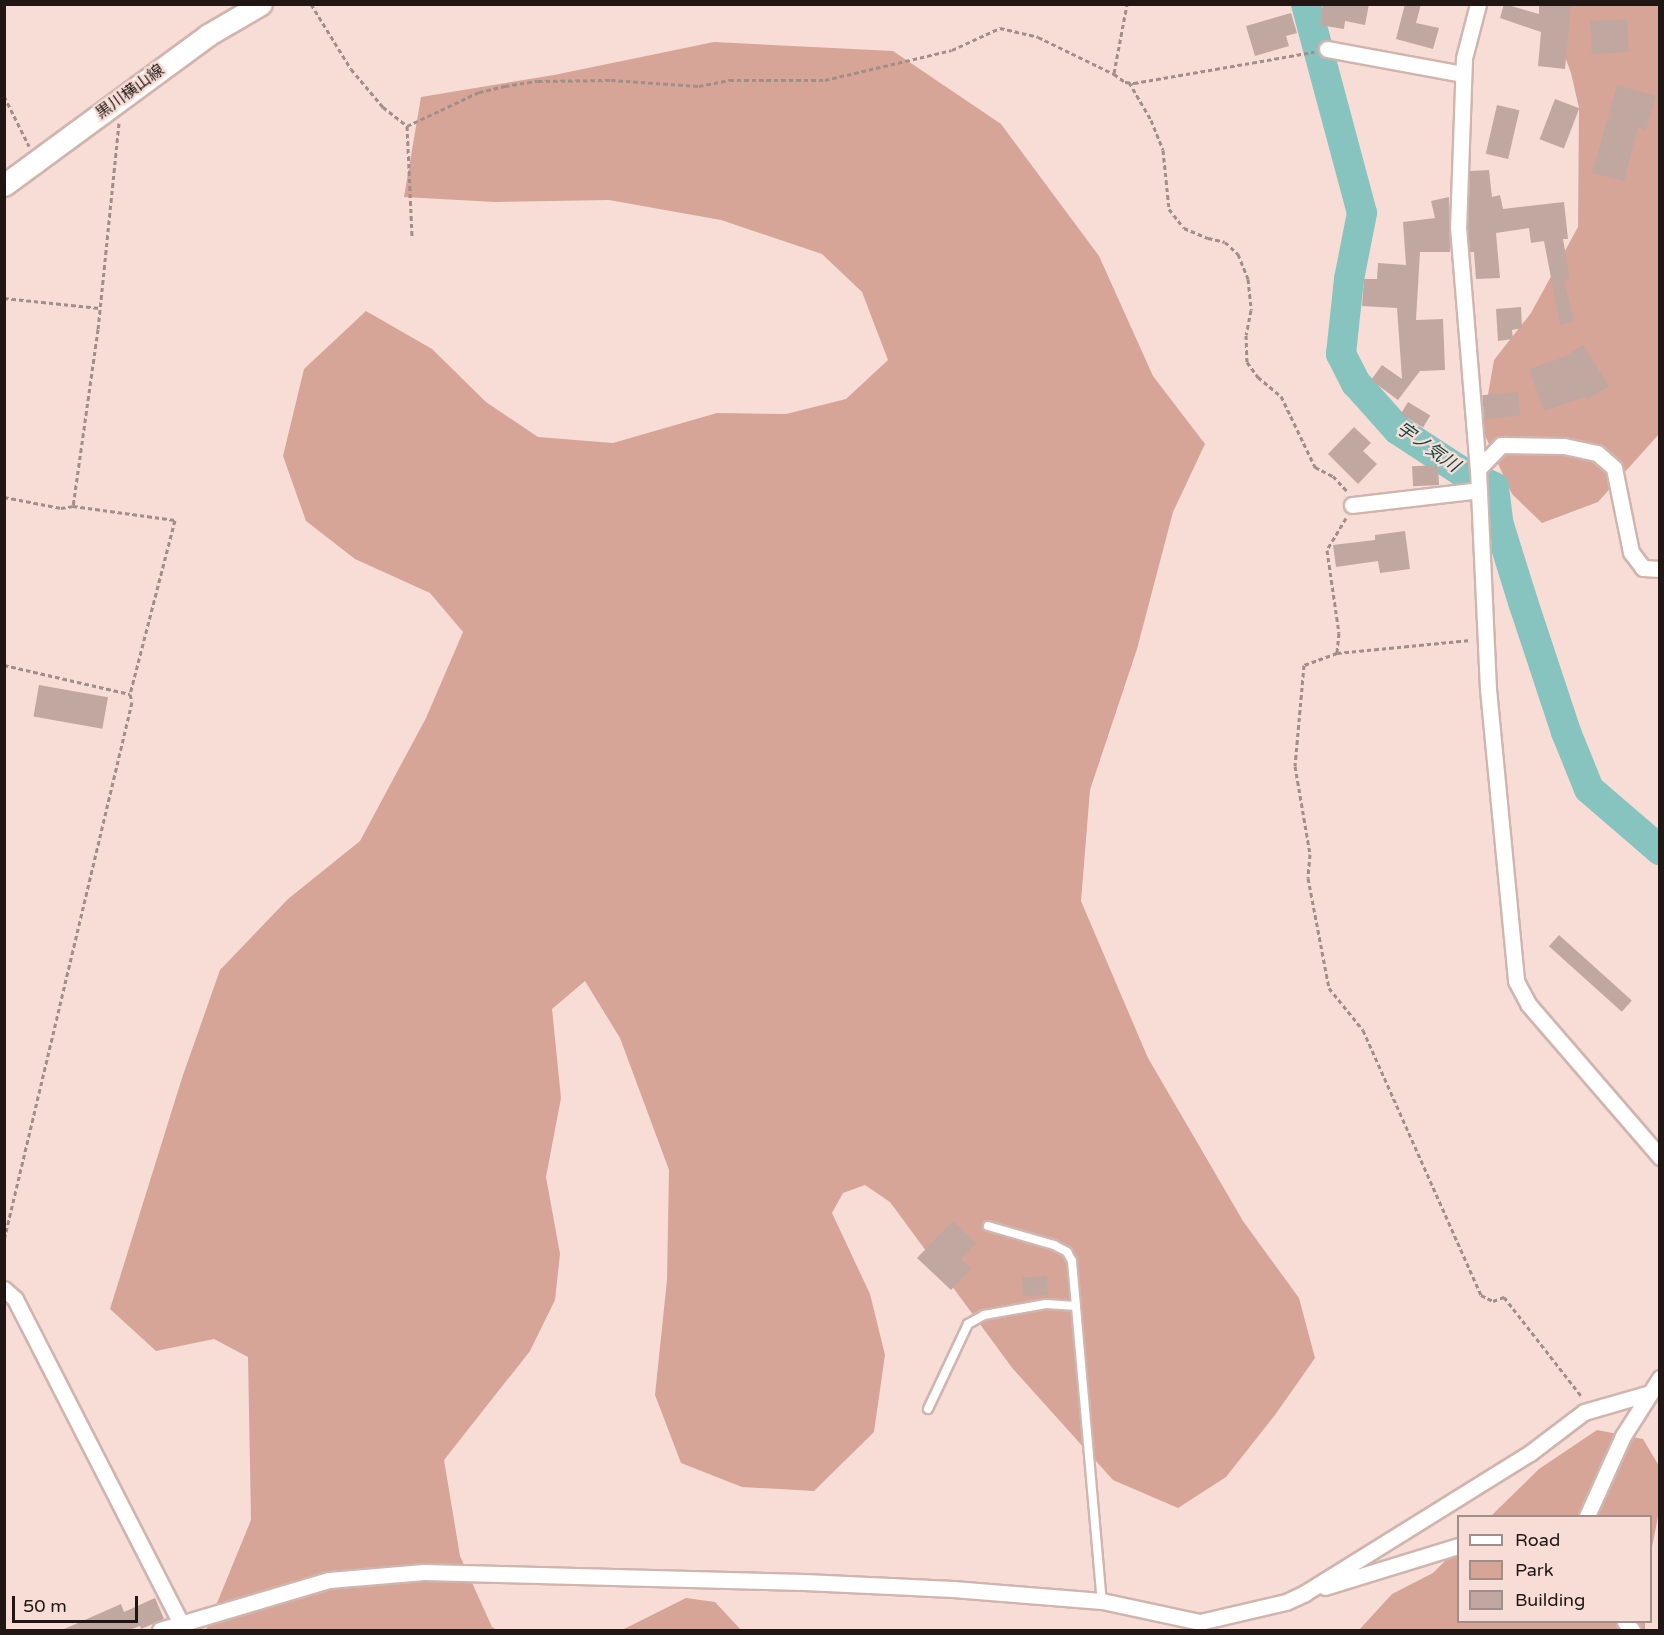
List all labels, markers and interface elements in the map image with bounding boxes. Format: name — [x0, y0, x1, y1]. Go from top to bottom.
street label: 黒川横山線 — [92, 61, 168, 123]
water label: 宇ノ気川 — [1392, 418, 1464, 476]
legend — [1457, 1515, 1652, 1623]
text: Road — [1515, 1529, 1560, 1551]
text: Park — [1515, 1559, 1553, 1581]
scale bar — [15, 1584, 141, 1622]
text: Building — [1515, 1589, 1585, 1611]
text: 50 m — [23, 1595, 67, 1617]

